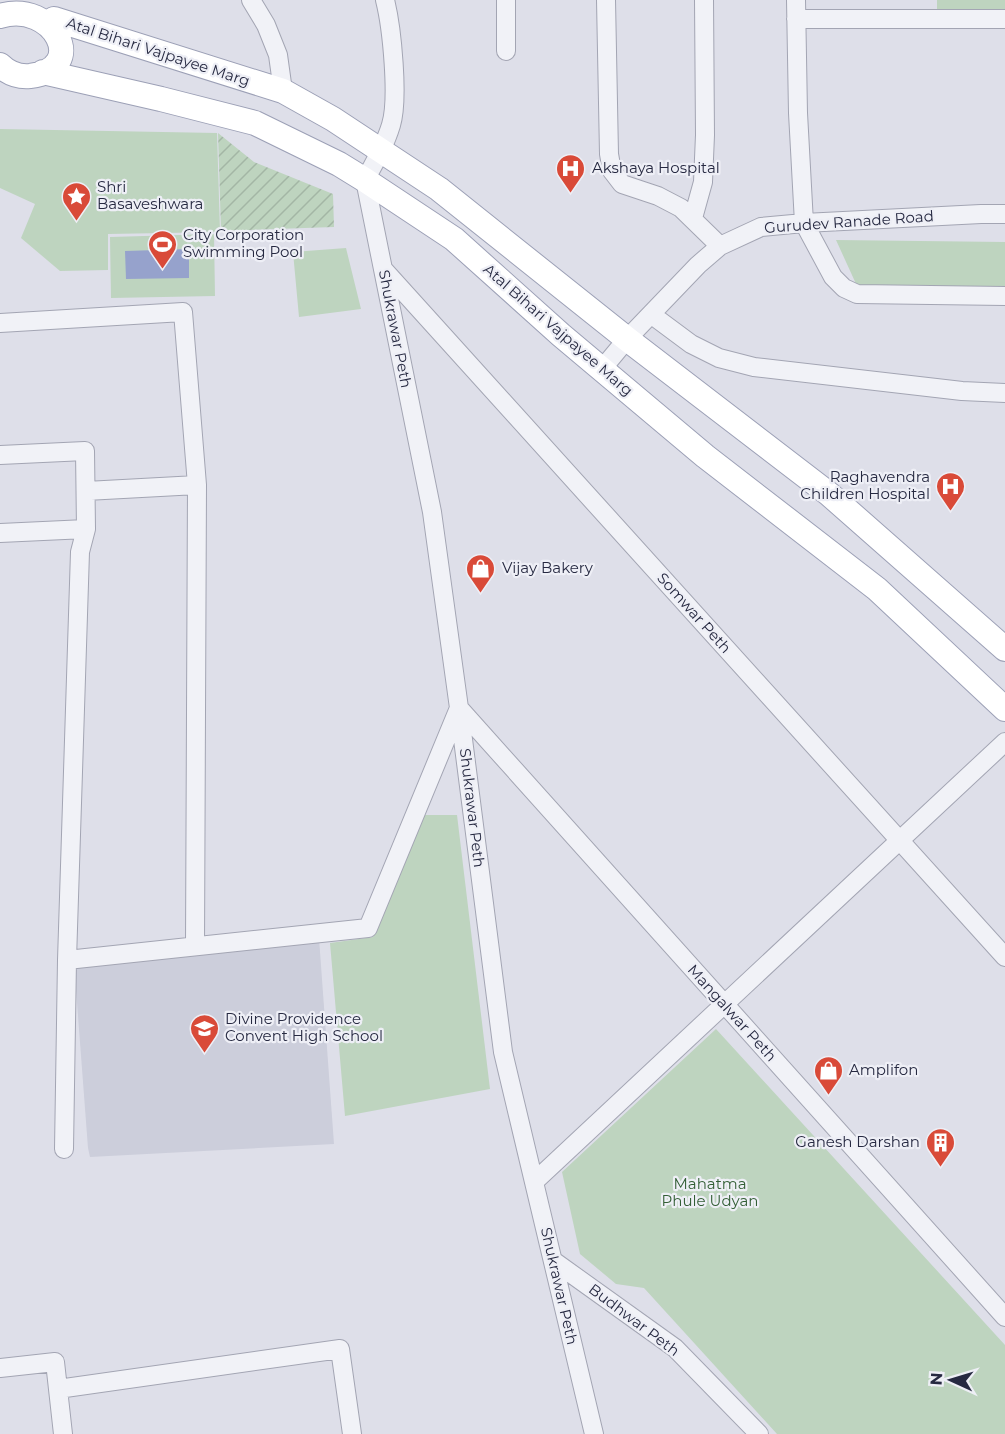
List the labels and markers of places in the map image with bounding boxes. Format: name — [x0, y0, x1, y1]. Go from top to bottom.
hospital icon: Akshaya Hospital — [555, 152, 587, 194]
place label: Akshaya Hospital — [592, 158, 720, 177]
place label: Shri Basaveshwara — [97, 177, 203, 213]
place icon: Shri Basaveshwara — [60, 180, 92, 222]
place label: City Corporation Swimming Pool — [183, 225, 304, 261]
sports icon: City Corporation Swimming Pool — [146, 228, 178, 270]
place label: Raghavendra Children Hospital — [800, 467, 930, 503]
hospital icon: Raghavendra Children Hospital — [935, 470, 967, 512]
shop icon: Vijay Bakery — [465, 552, 497, 594]
place label: Vijay Bakery — [502, 558, 594, 577]
place label: Divine Providence Convent High School — [225, 1009, 383, 1045]
school or university icon: Divine Providence Convent High School — [188, 1012, 220, 1054]
shop icon: Amplifon — [812, 1054, 844, 1096]
place label: Amplifon — [849, 1060, 918, 1079]
building icon: Ganesh Darshan — [925, 1126, 957, 1168]
place label: Ganesh Darshan — [795, 1132, 920, 1151]

